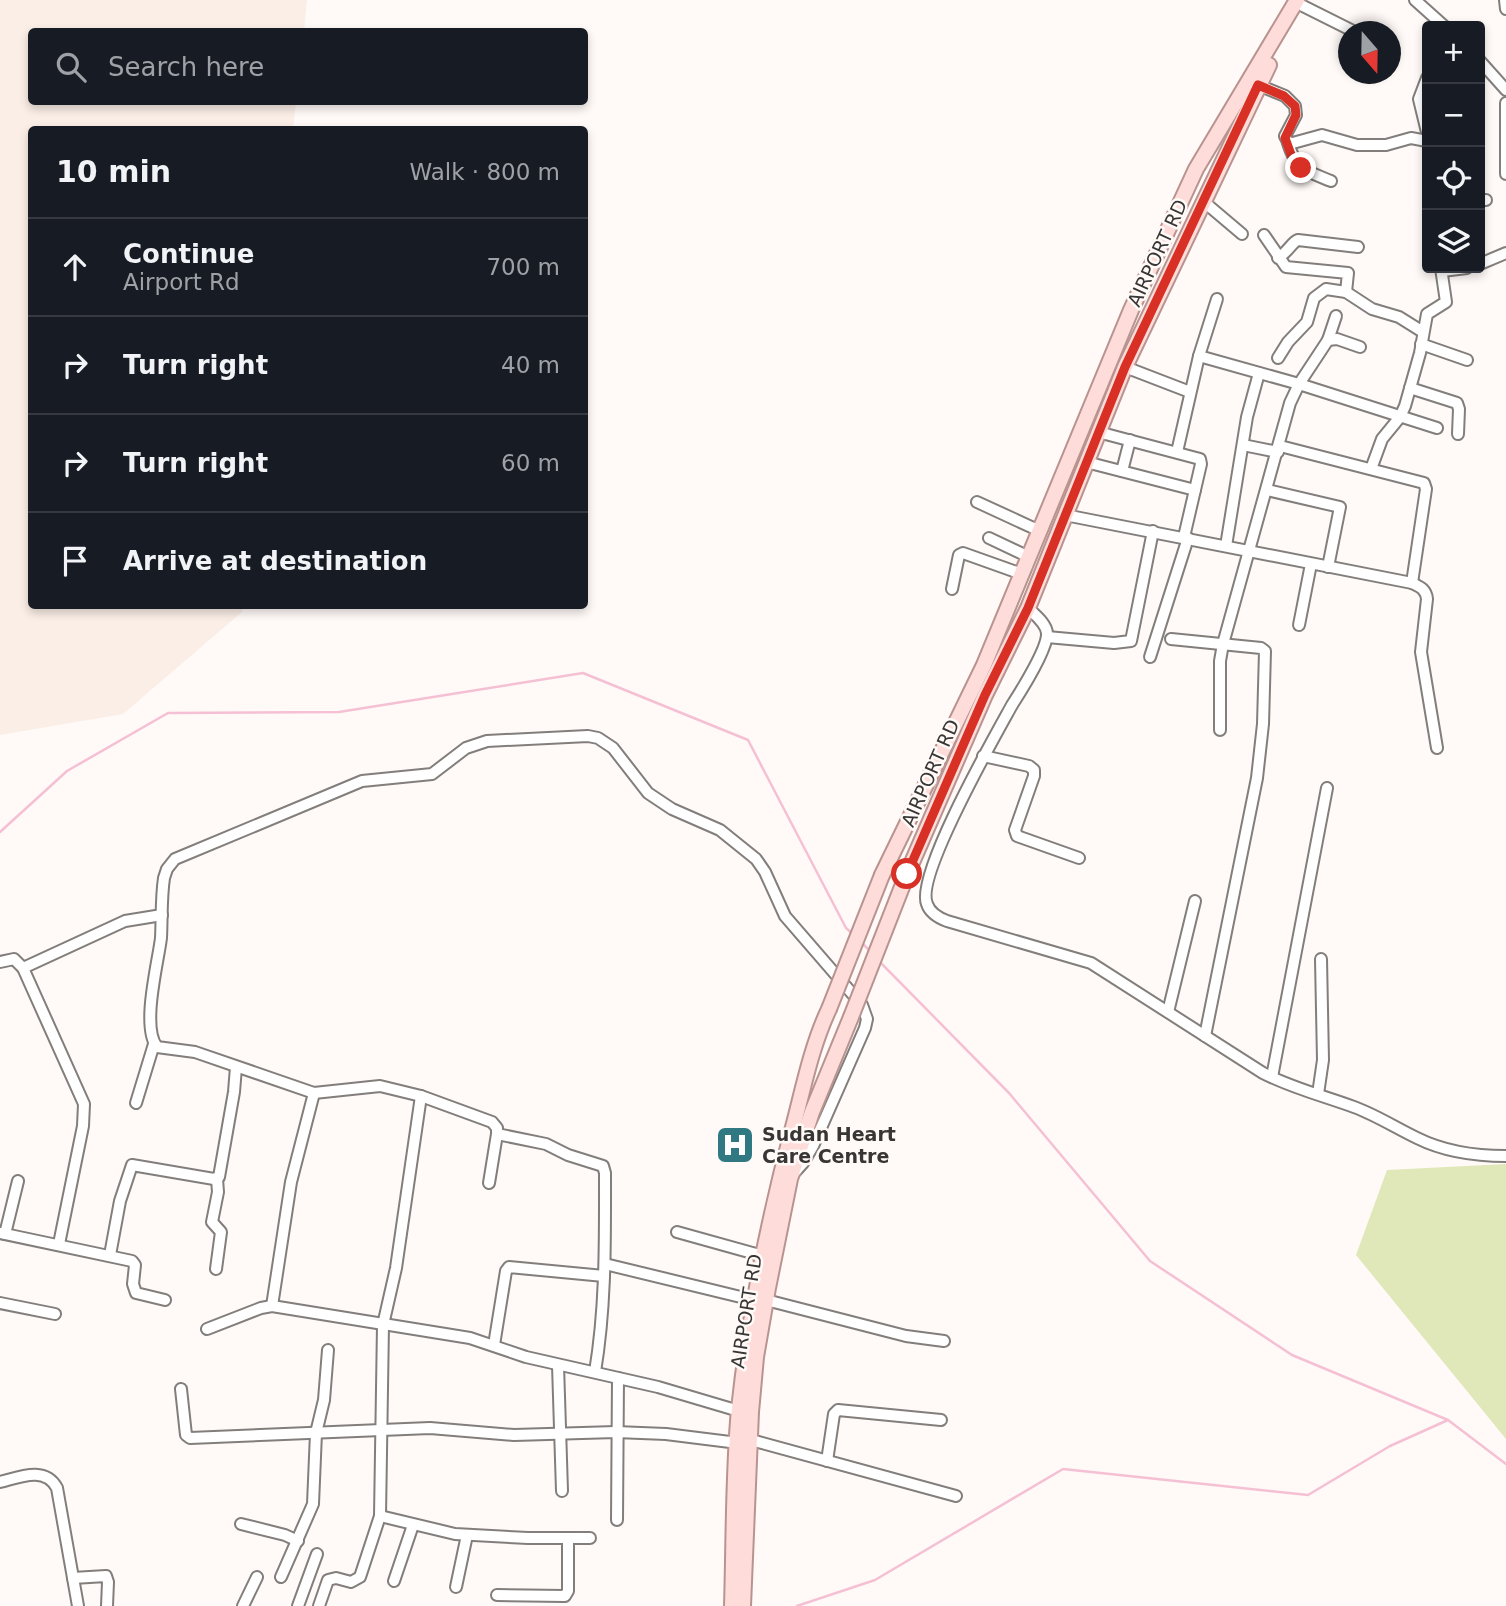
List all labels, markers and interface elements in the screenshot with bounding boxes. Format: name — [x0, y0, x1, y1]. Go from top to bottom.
north arrow — [1338, 21, 1401, 84]
map controls — [1422, 21, 1485, 273]
button: + — [1422, 21, 1485, 84]
search box — [28, 28, 588, 105]
icon: search — [52, 48, 90, 86]
text: Search here — [108, 52, 264, 82]
button: − — [1422, 84, 1485, 147]
button: locate — [1422, 147, 1485, 210]
route end — [1285, 152, 1316, 183]
text: 10 min — [56, 154, 171, 189]
text: Walk · 800 m — [409, 159, 560, 185]
street label: AIRPORT RD — [1123, 196, 1191, 310]
button: layers — [1422, 210, 1485, 273]
text: Continue — [123, 239, 254, 269]
icon: ahead — [56, 248, 94, 286]
text: 700 m — [486, 254, 560, 280]
text: Airport Rd — [123, 269, 240, 295]
icon: right — [56, 346, 94, 384]
text: Turn right — [123, 350, 268, 380]
text: 40 m — [501, 352, 560, 378]
icon: right — [56, 444, 94, 482]
text: Turn right — [123, 448, 268, 478]
text: 60 m — [501, 450, 560, 476]
icon: arrive — [56, 542, 94, 580]
text: Arrive at destination — [123, 546, 427, 576]
street label: AIRPORT RD — [896, 716, 964, 830]
route start — [891, 858, 922, 889]
place label: Sudan Heart Care Centre — [762, 1123, 896, 1167]
hospital icon: Sudan Heart Care Centre — [714, 1124, 756, 1166]
street label: AIRPORT RD — [726, 1252, 766, 1370]

